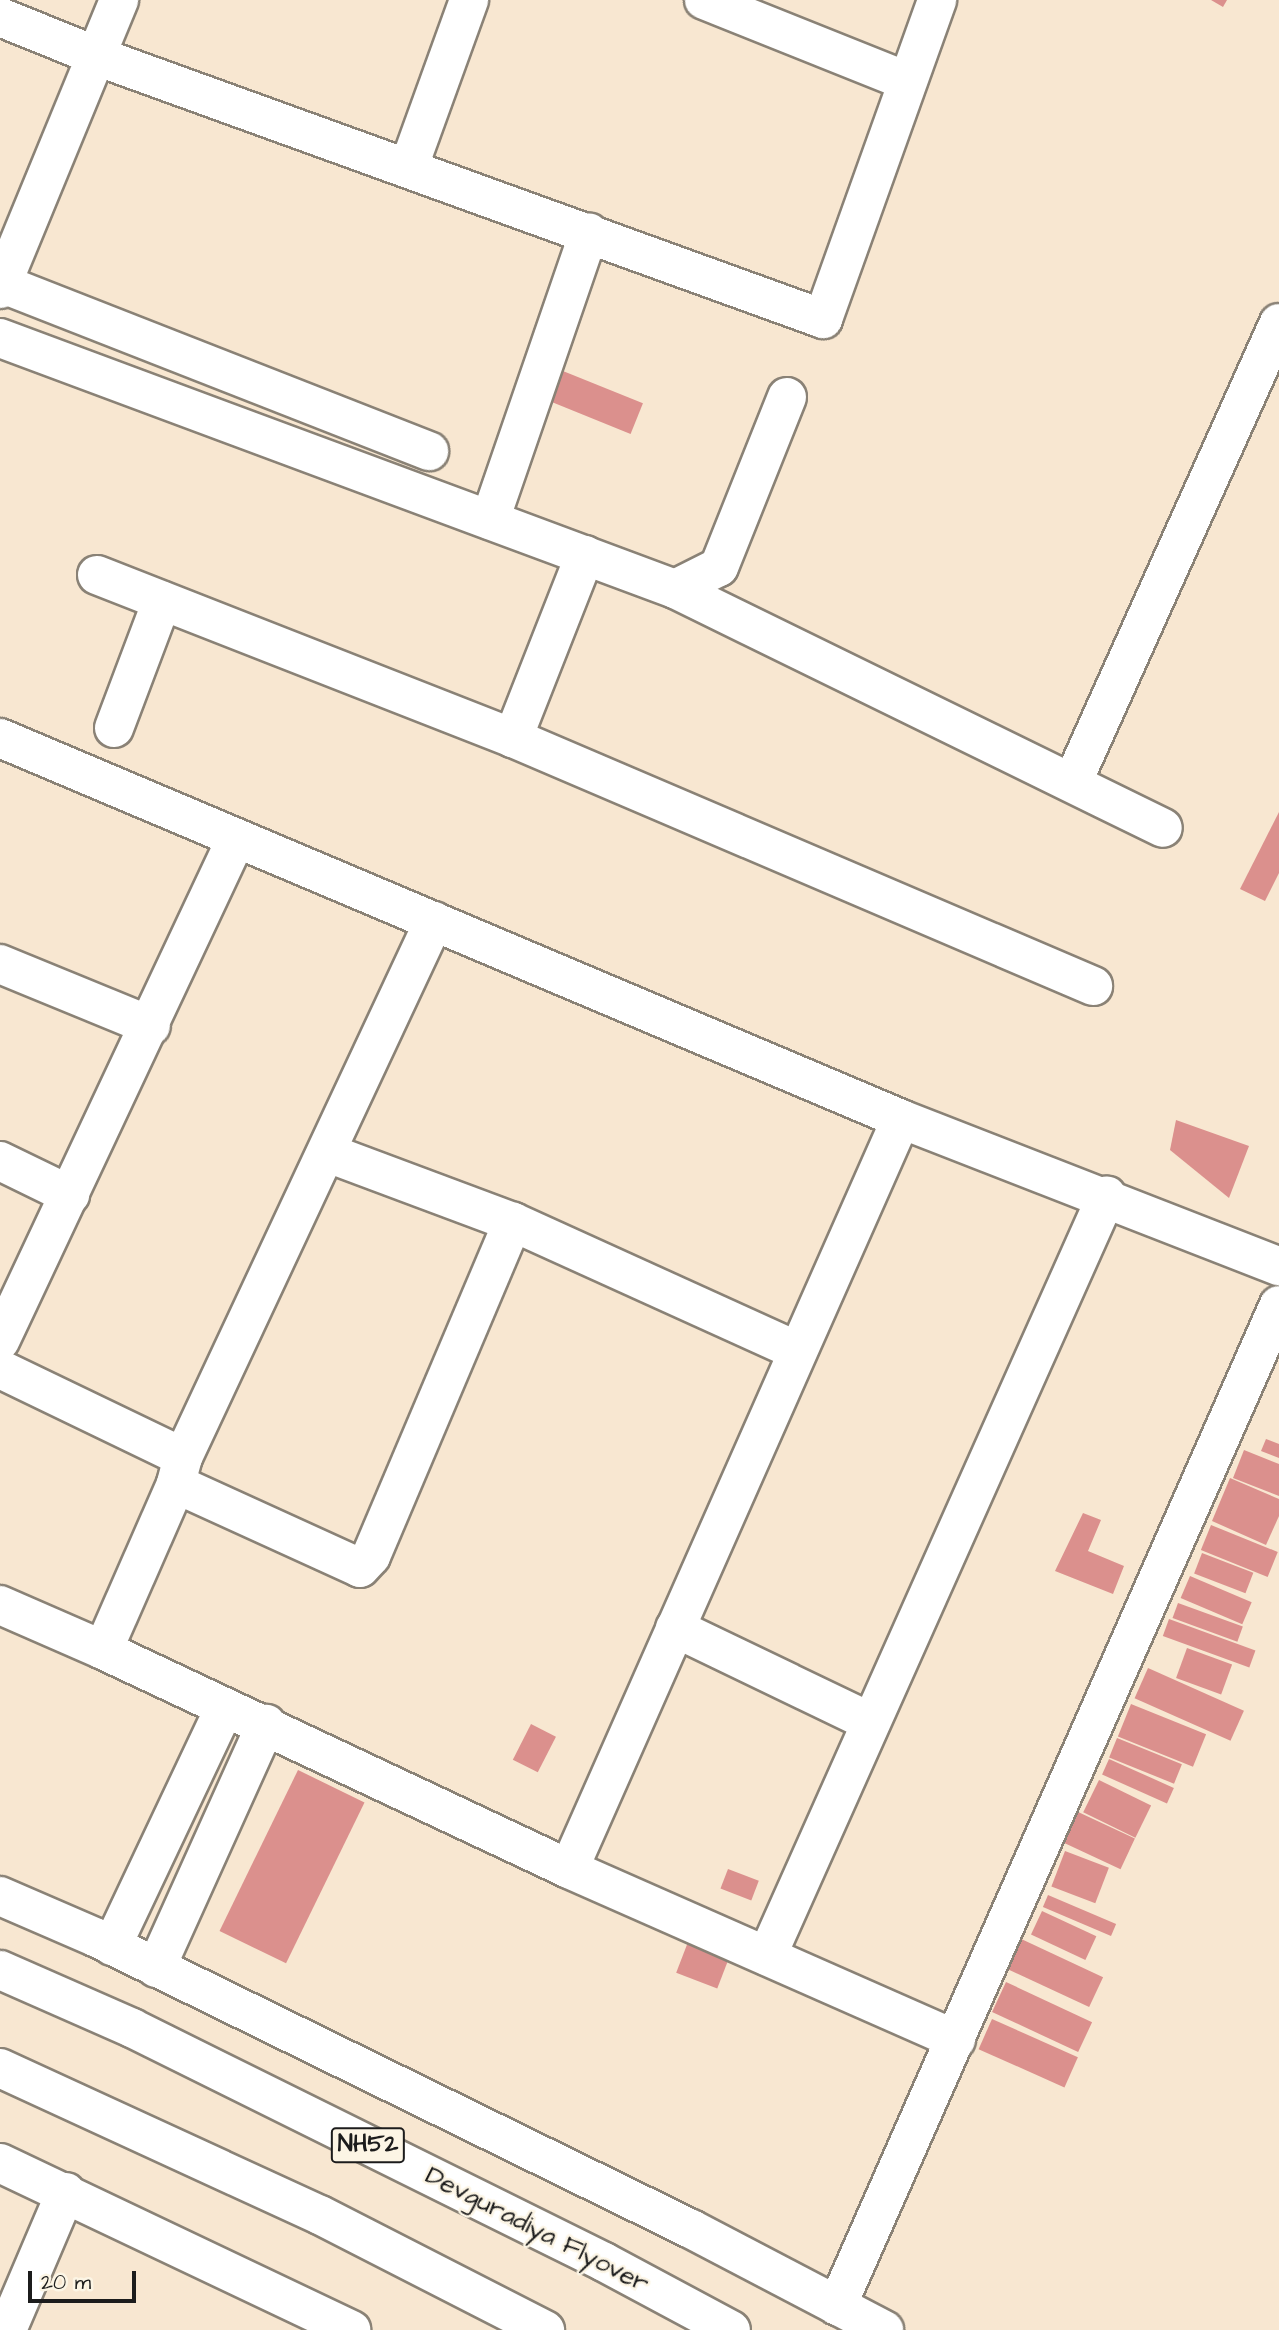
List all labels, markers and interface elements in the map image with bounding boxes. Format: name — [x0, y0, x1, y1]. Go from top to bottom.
road number: NH52 — [330, 2124, 406, 2166]
street label: Devguradiya Flyover — [420, 2160, 654, 2300]
scale bar — [32, 2256, 140, 2300]
text: 20 m — [41, 2268, 91, 2297]

